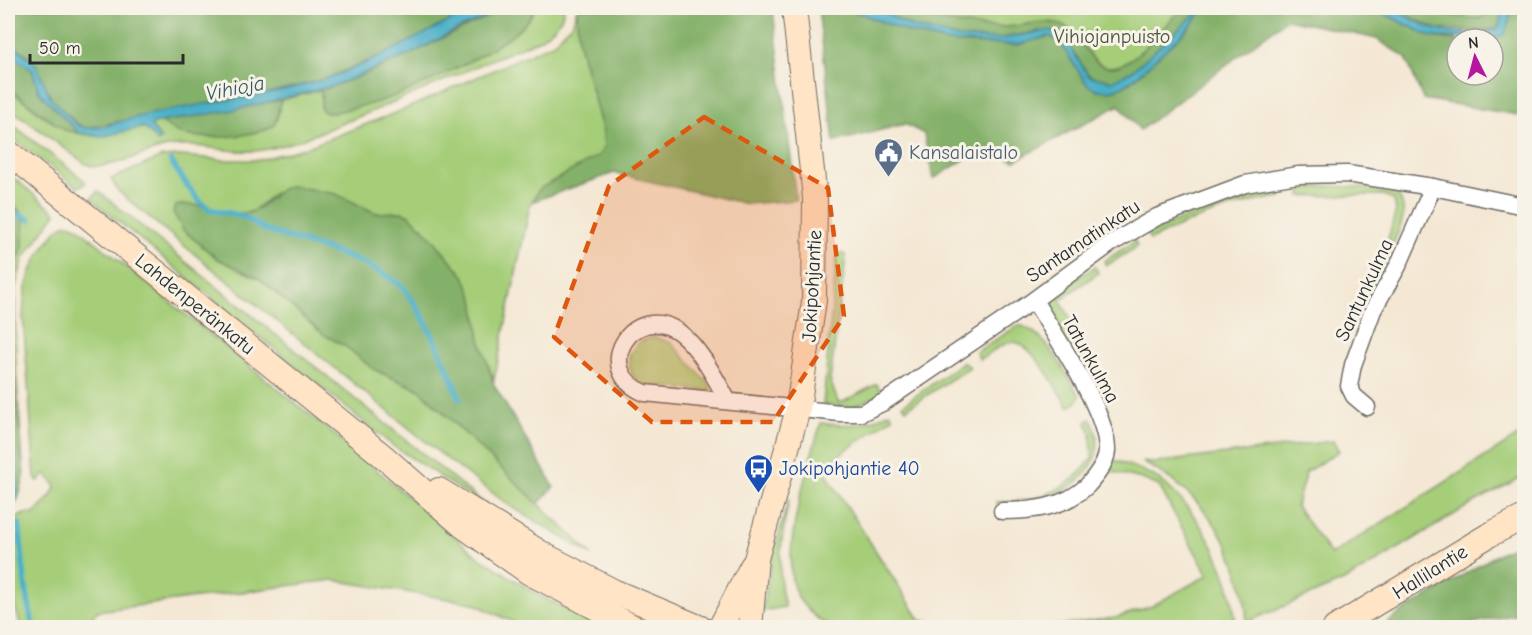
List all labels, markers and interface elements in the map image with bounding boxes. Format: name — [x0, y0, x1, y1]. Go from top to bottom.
park label: Vihiojanpuisto — [1054, 25, 1170, 48]
scale bar — [30, 27, 183, 65]
north arrow — [1445, 27, 1505, 87]
text: N — [1467, 34, 1480, 53]
text: 50 m — [39, 38, 81, 59]
water label: Vihioja — [204, 71, 267, 105]
public building icon: Kansalaistalo — [872, 136, 904, 178]
place label: Kansalaistalo — [909, 141, 1018, 164]
street label: Santamatinkatu — [1022, 195, 1144, 287]
street label: Jokipohjantie — [798, 229, 826, 343]
street label: Santunkulma — [1330, 235, 1398, 345]
street label: Lahdenperänkatu — [131, 249, 259, 359]
street label: Tatunkulma — [1057, 311, 1125, 407]
bus stop icon: Jokipohjantie 40 — [742, 452, 774, 494]
place label: Jokipohjantie 40 — [779, 457, 920, 480]
street label: Hallilantie — [1388, 540, 1472, 604]

